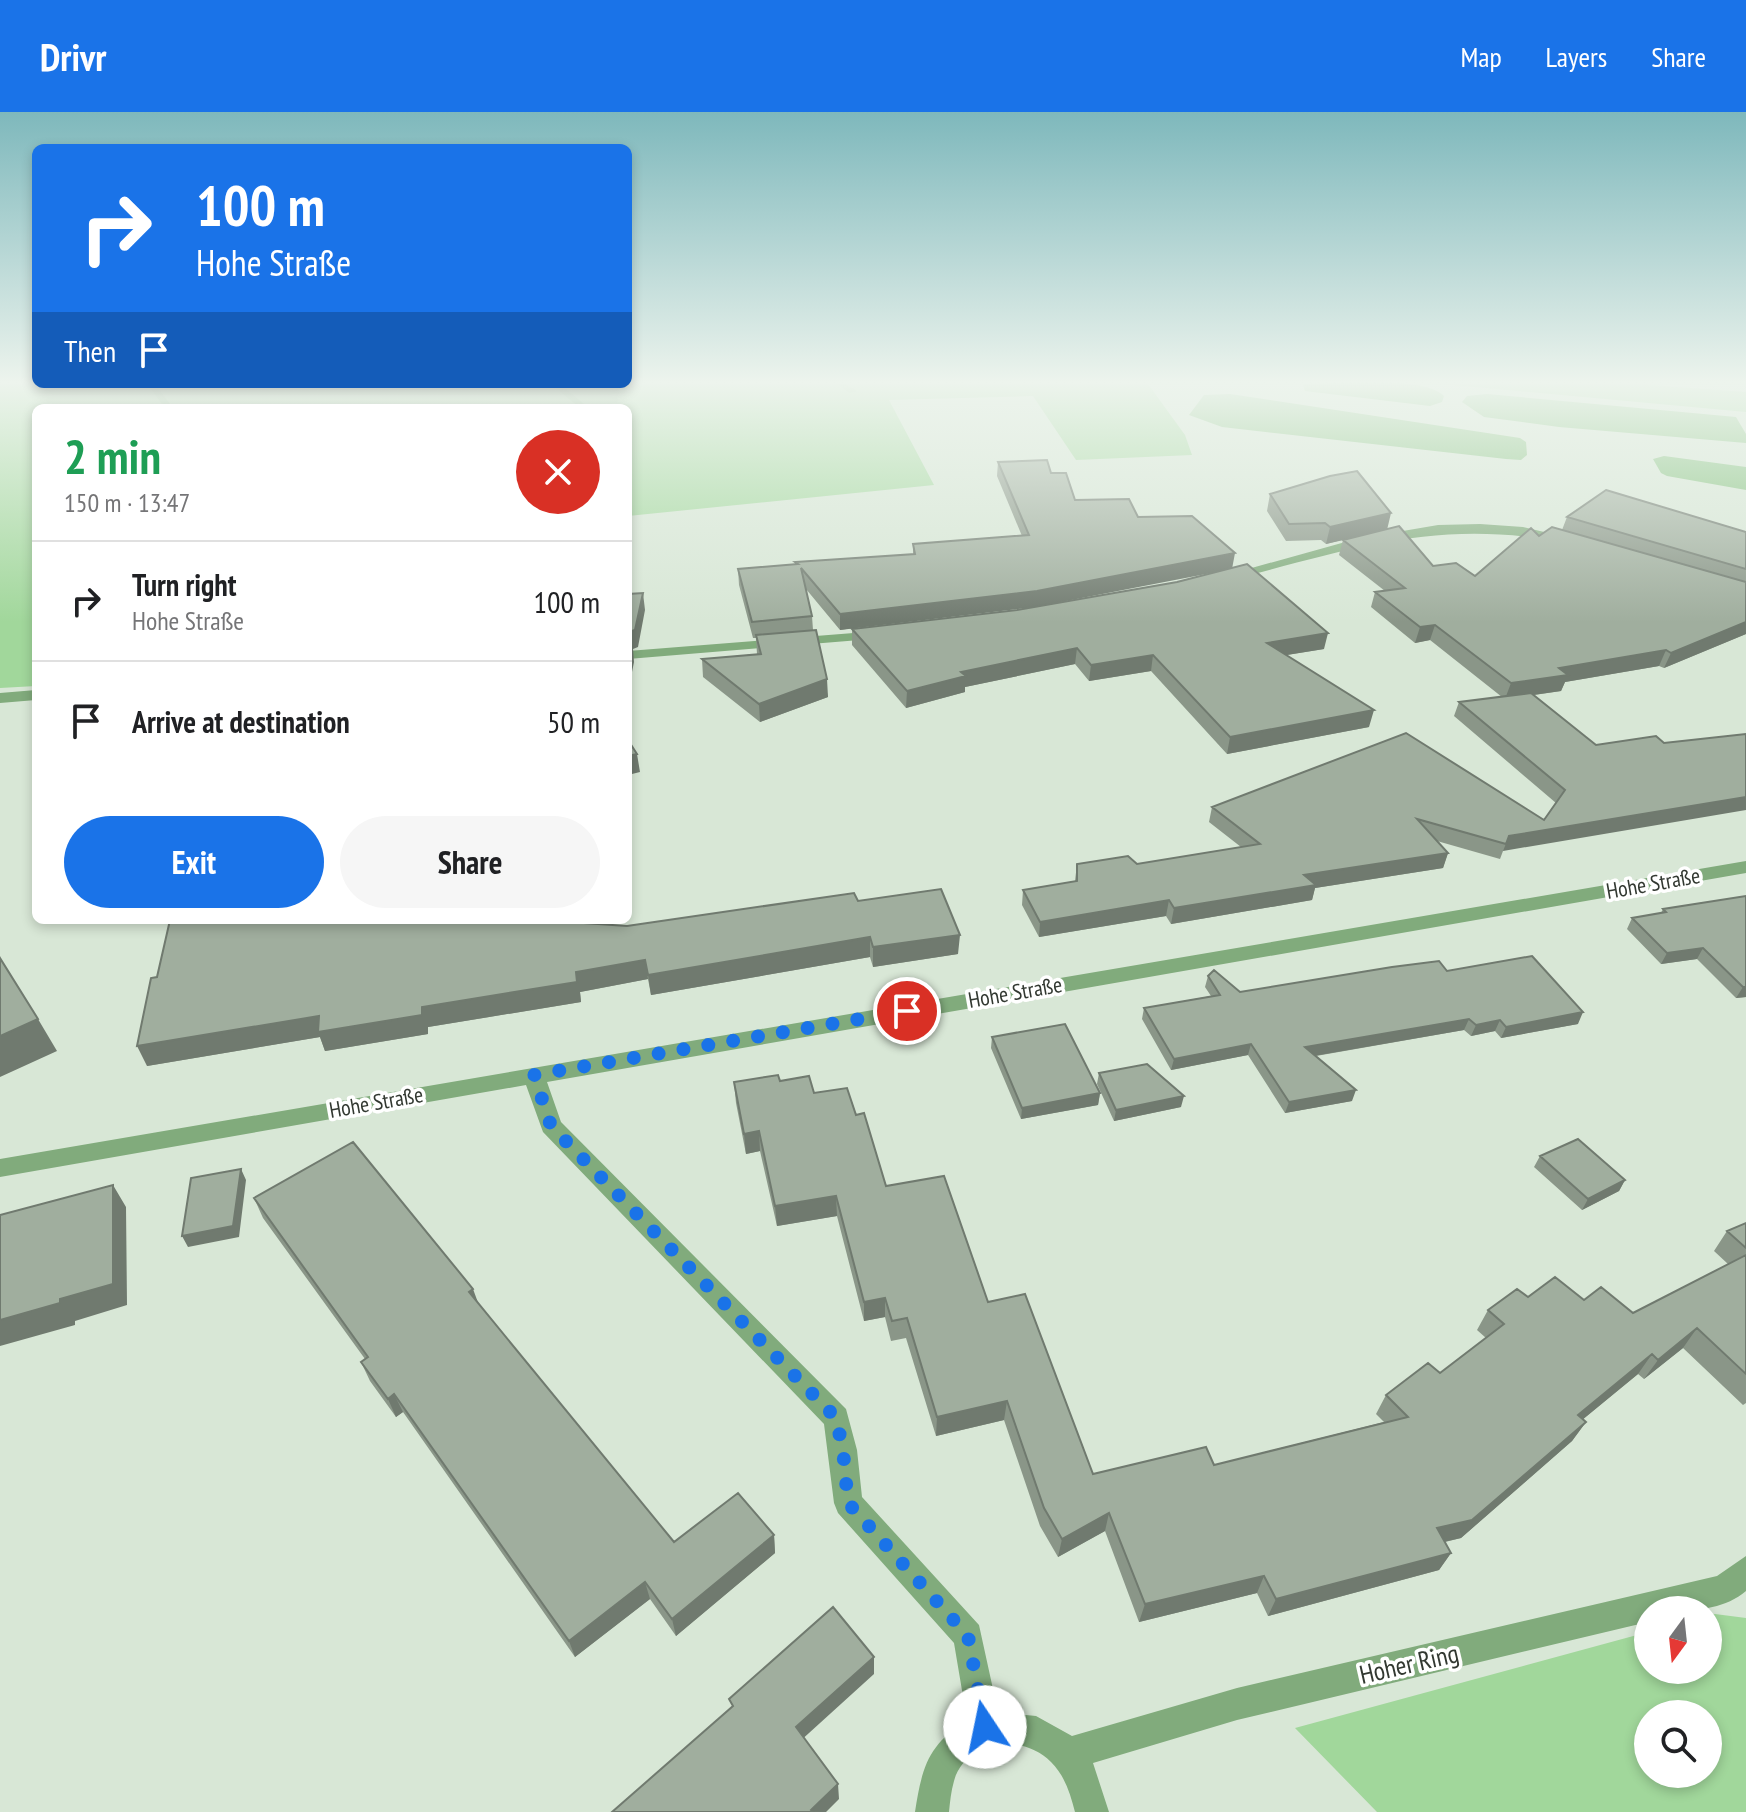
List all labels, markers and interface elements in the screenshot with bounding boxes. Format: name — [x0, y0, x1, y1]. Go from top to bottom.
text: Drivr — [40, 32, 106, 81]
text: Map — [1460, 38, 1502, 75]
text: Layers — [1546, 38, 1607, 75]
text: Share — [1651, 38, 1706, 75]
text: 100 m — [196, 169, 325, 241]
icon: right — [64, 176, 168, 280]
text: Hohe Straße — [196, 239, 351, 286]
icon: arrive — [132, 328, 176, 372]
text: Then — [64, 331, 116, 370]
text: 2 min — [64, 425, 161, 487]
button: close — [516, 430, 600, 514]
text: 150 m · 13:47 — [64, 486, 190, 519]
text: Turn right — [132, 565, 236, 604]
icon: right — [64, 579, 108, 623]
text: 100 m — [534, 582, 600, 621]
text: Hohe Straße — [132, 604, 244, 637]
icon: arrive — [64, 699, 108, 743]
text: Arrive at destination — [132, 702, 350, 741]
text: 50 m — [547, 702, 600, 741]
button: Exit — [64, 816, 324, 908]
button: Share — [340, 816, 600, 908]
street label: Hohe Straße — [1604, 861, 1702, 905]
street label: Hohe Straße — [966, 970, 1064, 1014]
pin — [873, 977, 941, 1045]
icon: arrive — [885, 989, 929, 1033]
street label: Hohe Straße — [327, 1080, 425, 1124]
north arrow — [1634, 1596, 1722, 1684]
map controls — [1634, 1596, 1722, 1788]
street label: Hoher Ring — [1356, 1636, 1462, 1691]
position arrow — [943, 1685, 1027, 1769]
button: search — [1634, 1700, 1722, 1788]

